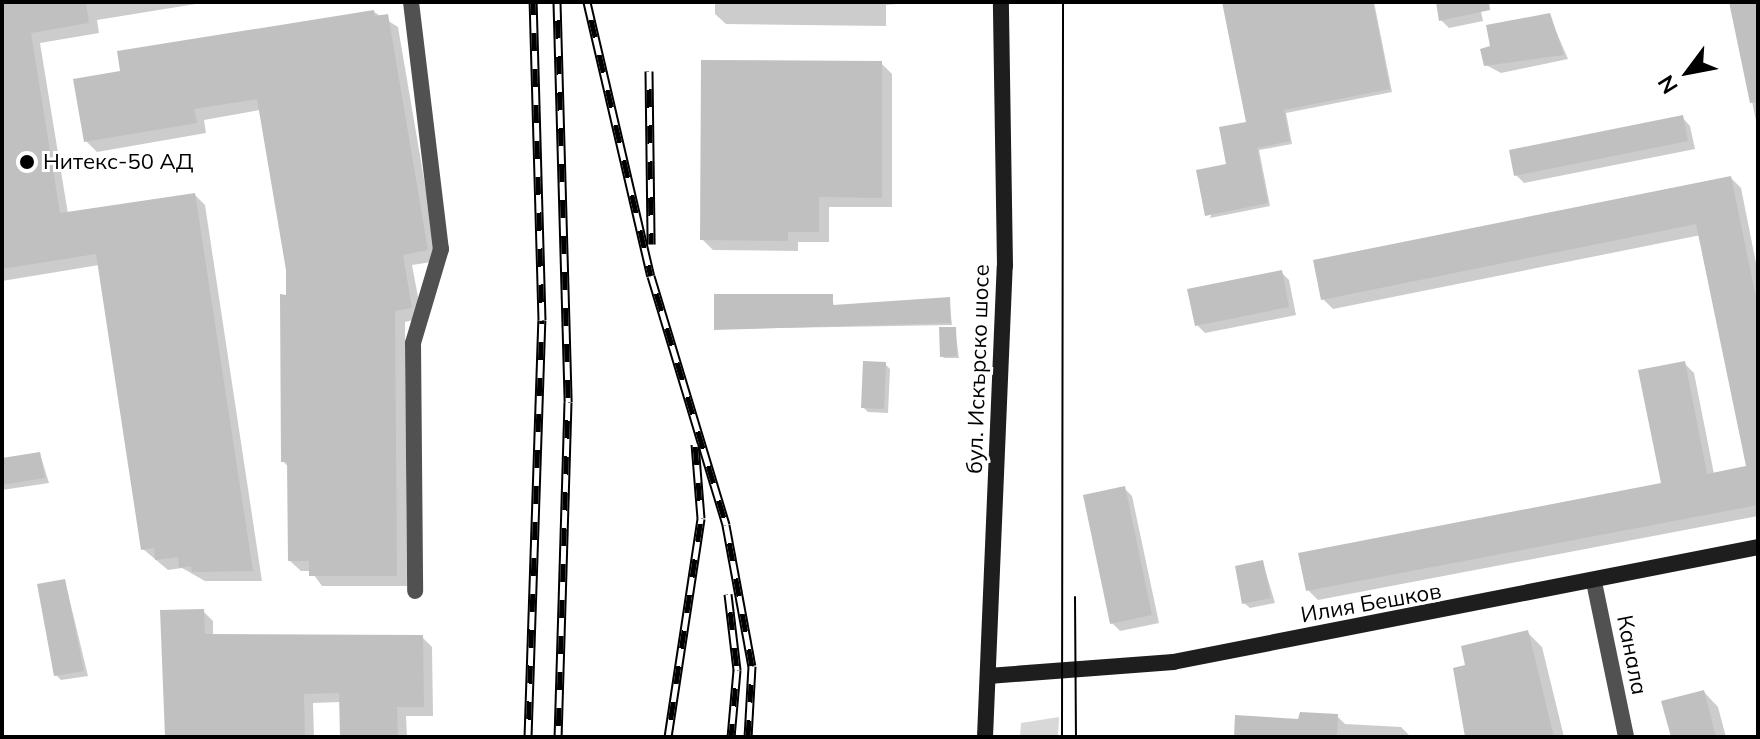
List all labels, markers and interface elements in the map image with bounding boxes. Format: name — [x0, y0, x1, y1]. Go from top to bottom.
north arrow — [1648, 32, 1728, 112]
text: N — [1651, 70, 1684, 99]
place label: Нитекс-50 АД — [43, 149, 193, 175]
marker: Нитекс-50 АД — [18, 153, 36, 171]
street label: бул. Искърско шосе — [961, 264, 995, 474]
street label: Илия Бешков — [1299, 578, 1443, 628]
street label: Канала — [1611, 613, 1653, 697]

